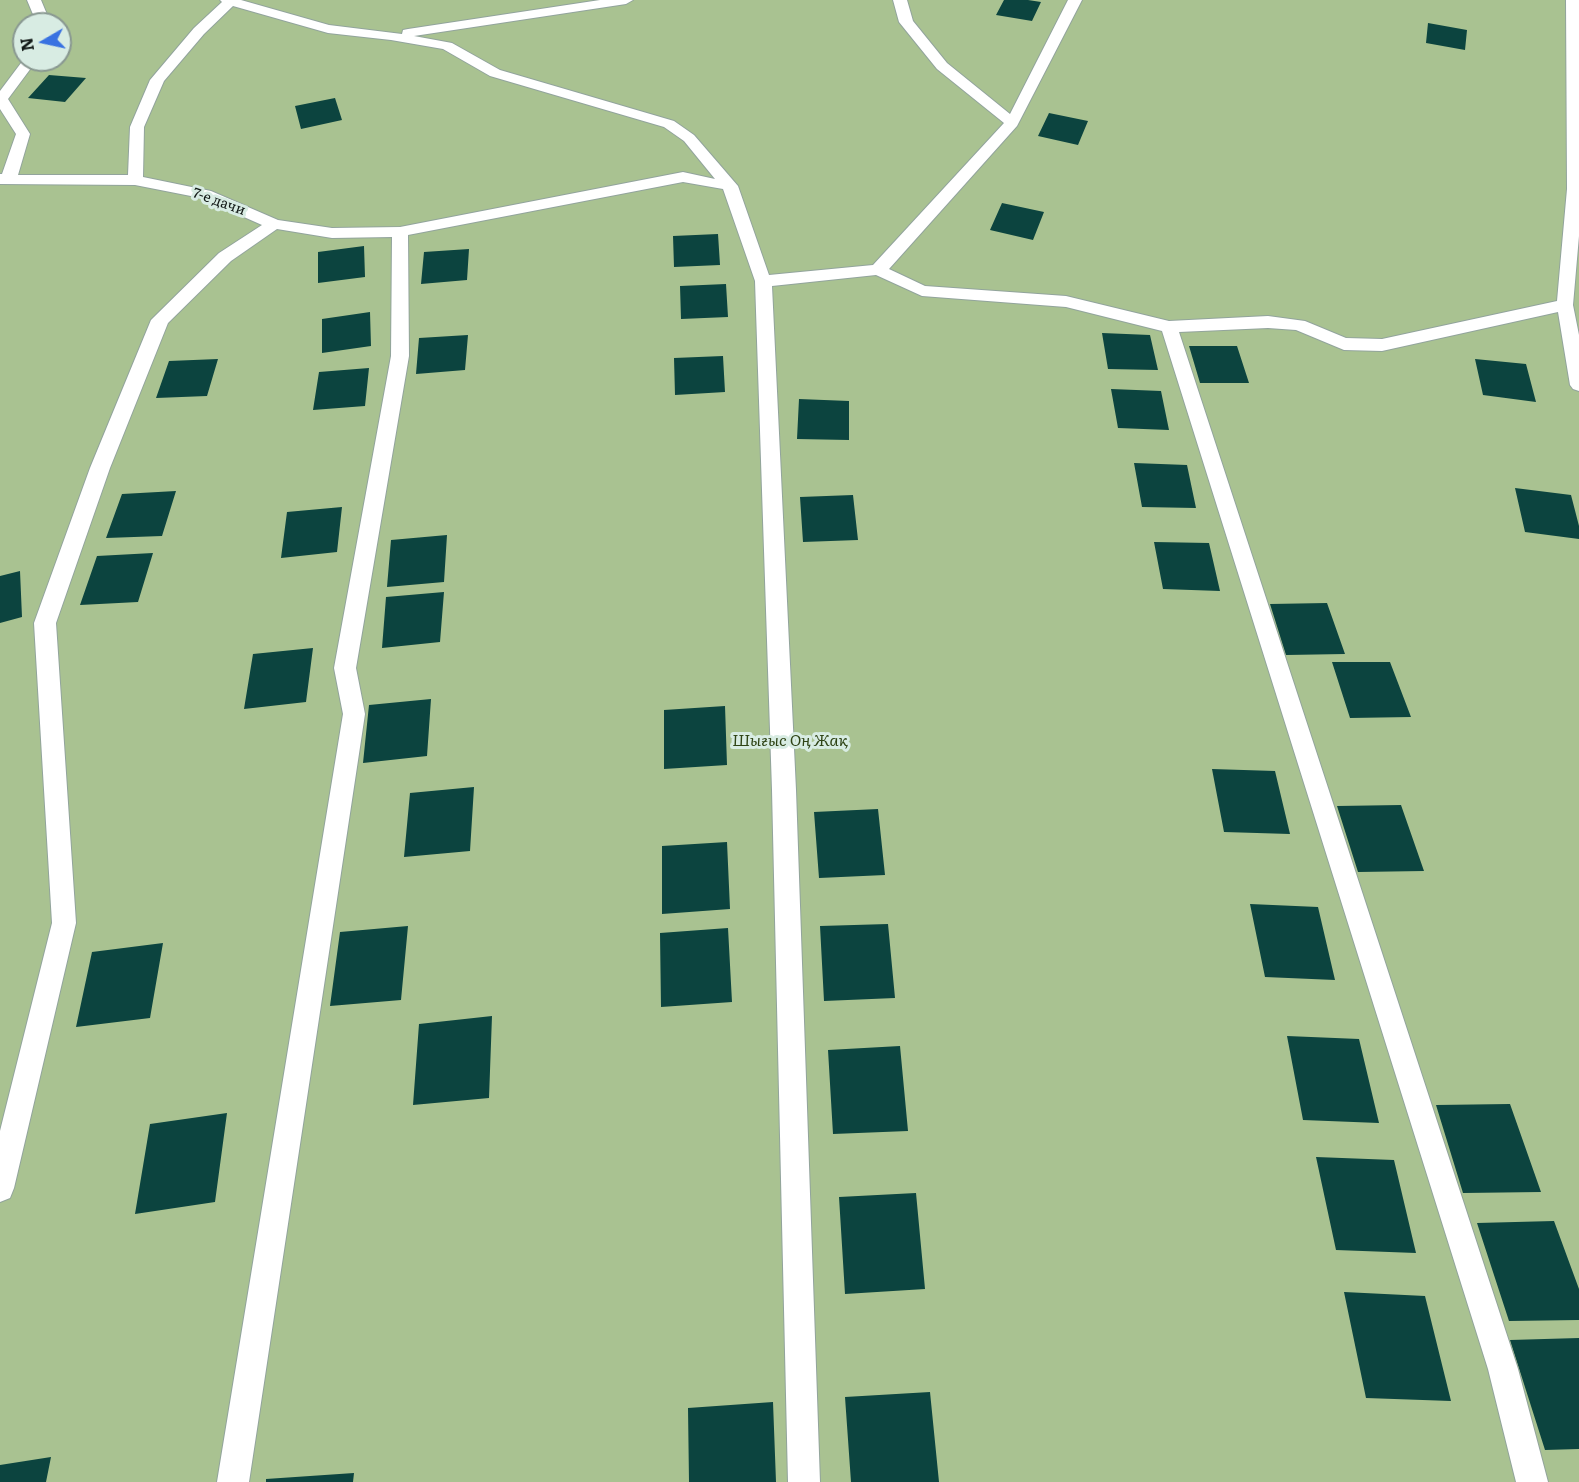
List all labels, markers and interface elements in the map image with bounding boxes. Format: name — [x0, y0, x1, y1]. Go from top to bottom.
north arrow — [12, 12, 72, 72]
text: N — [13, 36, 39, 53]
street label: 7-е дачи — [190, 185, 248, 219]
park label: Шығыс Оң Жақ — [732, 731, 848, 751]

